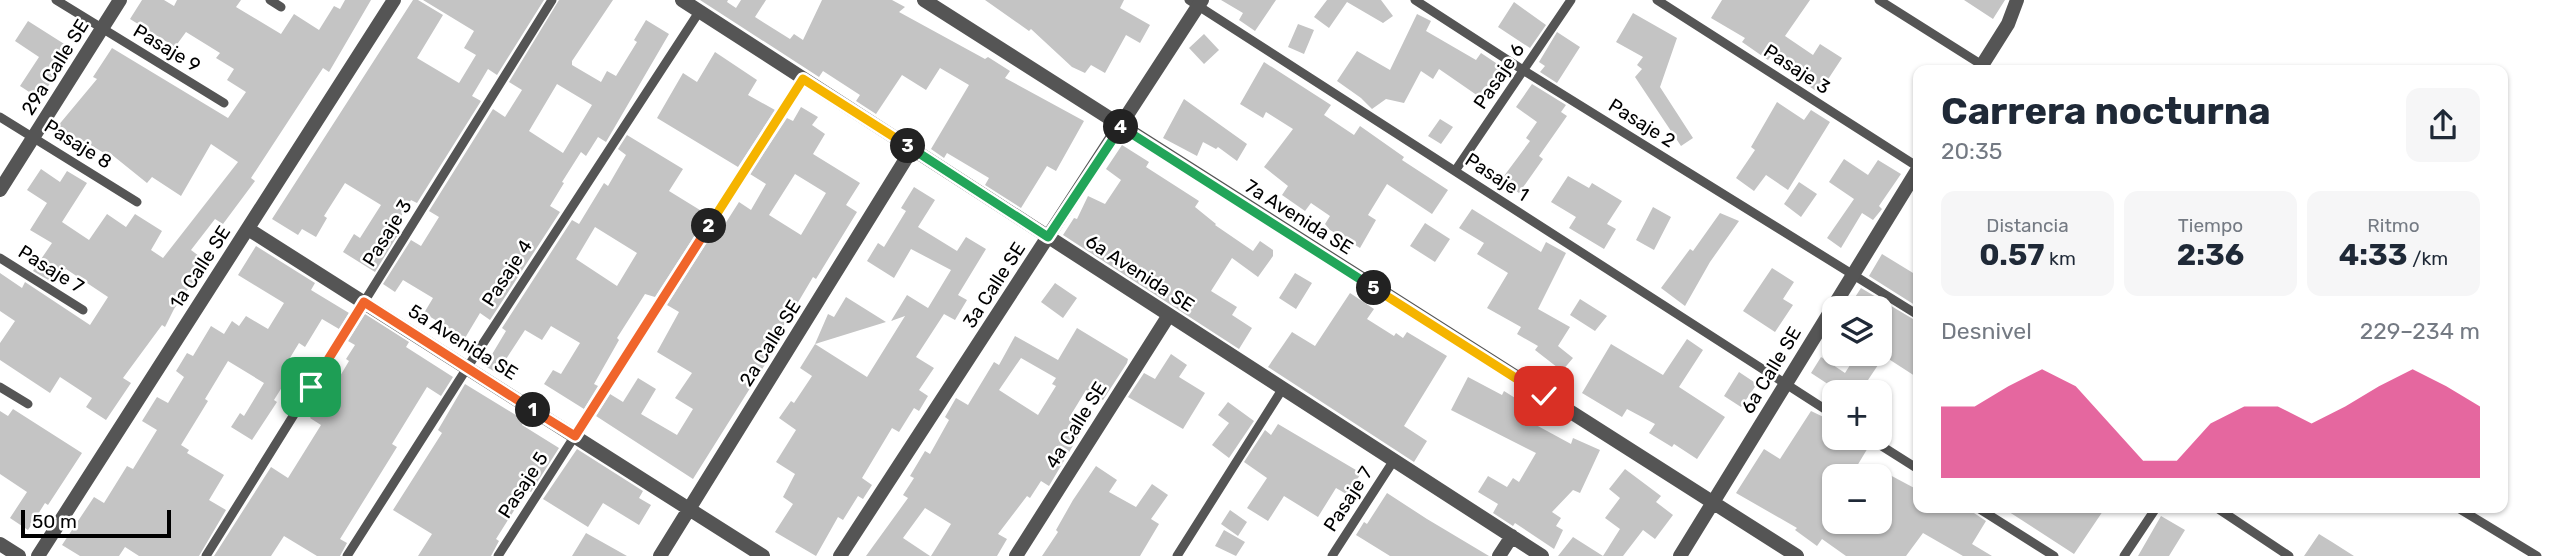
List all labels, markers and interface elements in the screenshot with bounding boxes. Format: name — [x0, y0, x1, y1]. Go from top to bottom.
street label: 29a Calle SE — [16, 15, 94, 119]
street label: Pasaje 9 — [129, 19, 205, 77]
street label: Pasaje 6 — [1469, 39, 1529, 113]
street label: Pasaje 3 — [1760, 39, 1834, 99]
text: Carrera nocturna — [1941, 88, 2271, 134]
button: share — [2406, 88, 2480, 162]
street label: Pasaje 2 — [1604, 94, 1680, 152]
pin: 4 — [1104, 110, 1138, 144]
street label: Pasaje 8 — [40, 114, 116, 174]
text: 4 — [1114, 115, 1127, 138]
pin: 3 — [890, 128, 926, 164]
text: 3 — [901, 134, 914, 157]
text: 20:35 — [1941, 137, 2002, 165]
street label: Pasaje 1 — [1461, 148, 1533, 206]
street label: 7a Avenida SE — [1241, 175, 1357, 259]
street label: Pasaje 3 — [358, 195, 416, 271]
pin: 2 — [692, 208, 726, 244]
text: 2 — [702, 214, 715, 237]
text: Distancia — [1986, 214, 2069, 237]
text: Tiempo — [2178, 214, 2243, 237]
text: Ritmo — [2367, 214, 2420, 237]
street label: 1a Calle SE — [165, 221, 235, 313]
street label: 6a Avenida SE — [1081, 229, 1199, 317]
street label: Pasaje 4 — [477, 235, 537, 311]
text: 0.57 — [1979, 237, 2044, 273]
text: 2:36 — [2177, 237, 2244, 273]
text: 4:33 — [2339, 237, 2408, 273]
street label: 3a Calle SE — [958, 238, 1030, 332]
street label: Pasaje 7 — [14, 240, 88, 298]
text: km — [2044, 247, 2076, 270]
text: /km — [2408, 247, 2448, 270]
pin: 5 — [1356, 270, 1392, 306]
text: 5 — [1367, 276, 1380, 299]
street label: 2a Calle SE — [734, 296, 806, 390]
map controls — [1822, 296, 1892, 534]
button: layers — [1822, 296, 1892, 366]
street label: 5a Avenida SE — [404, 299, 522, 385]
text: Desnivel — [1941, 317, 2032, 345]
text: 229–234 m — [2360, 317, 2480, 345]
street label: 6a Calle SE — [1736, 322, 1806, 418]
pin — [281, 357, 341, 417]
pin — [1514, 366, 1574, 426]
icon: arrive — [292, 368, 330, 406]
street label: 4a Calle SE — [1040, 377, 1112, 473]
icon: check — [1525, 377, 1563, 415]
button: + — [1822, 380, 1892, 450]
pin: 1 — [516, 392, 550, 428]
text: 1 — [528, 398, 537, 421]
street label: Pasaje 5 — [493, 448, 553, 522]
street label: Pasaje 7 — [1319, 462, 1378, 536]
button: − — [1822, 464, 1892, 534]
scale bar — [21, 507, 172, 539]
text: 50 m — [32, 510, 77, 533]

